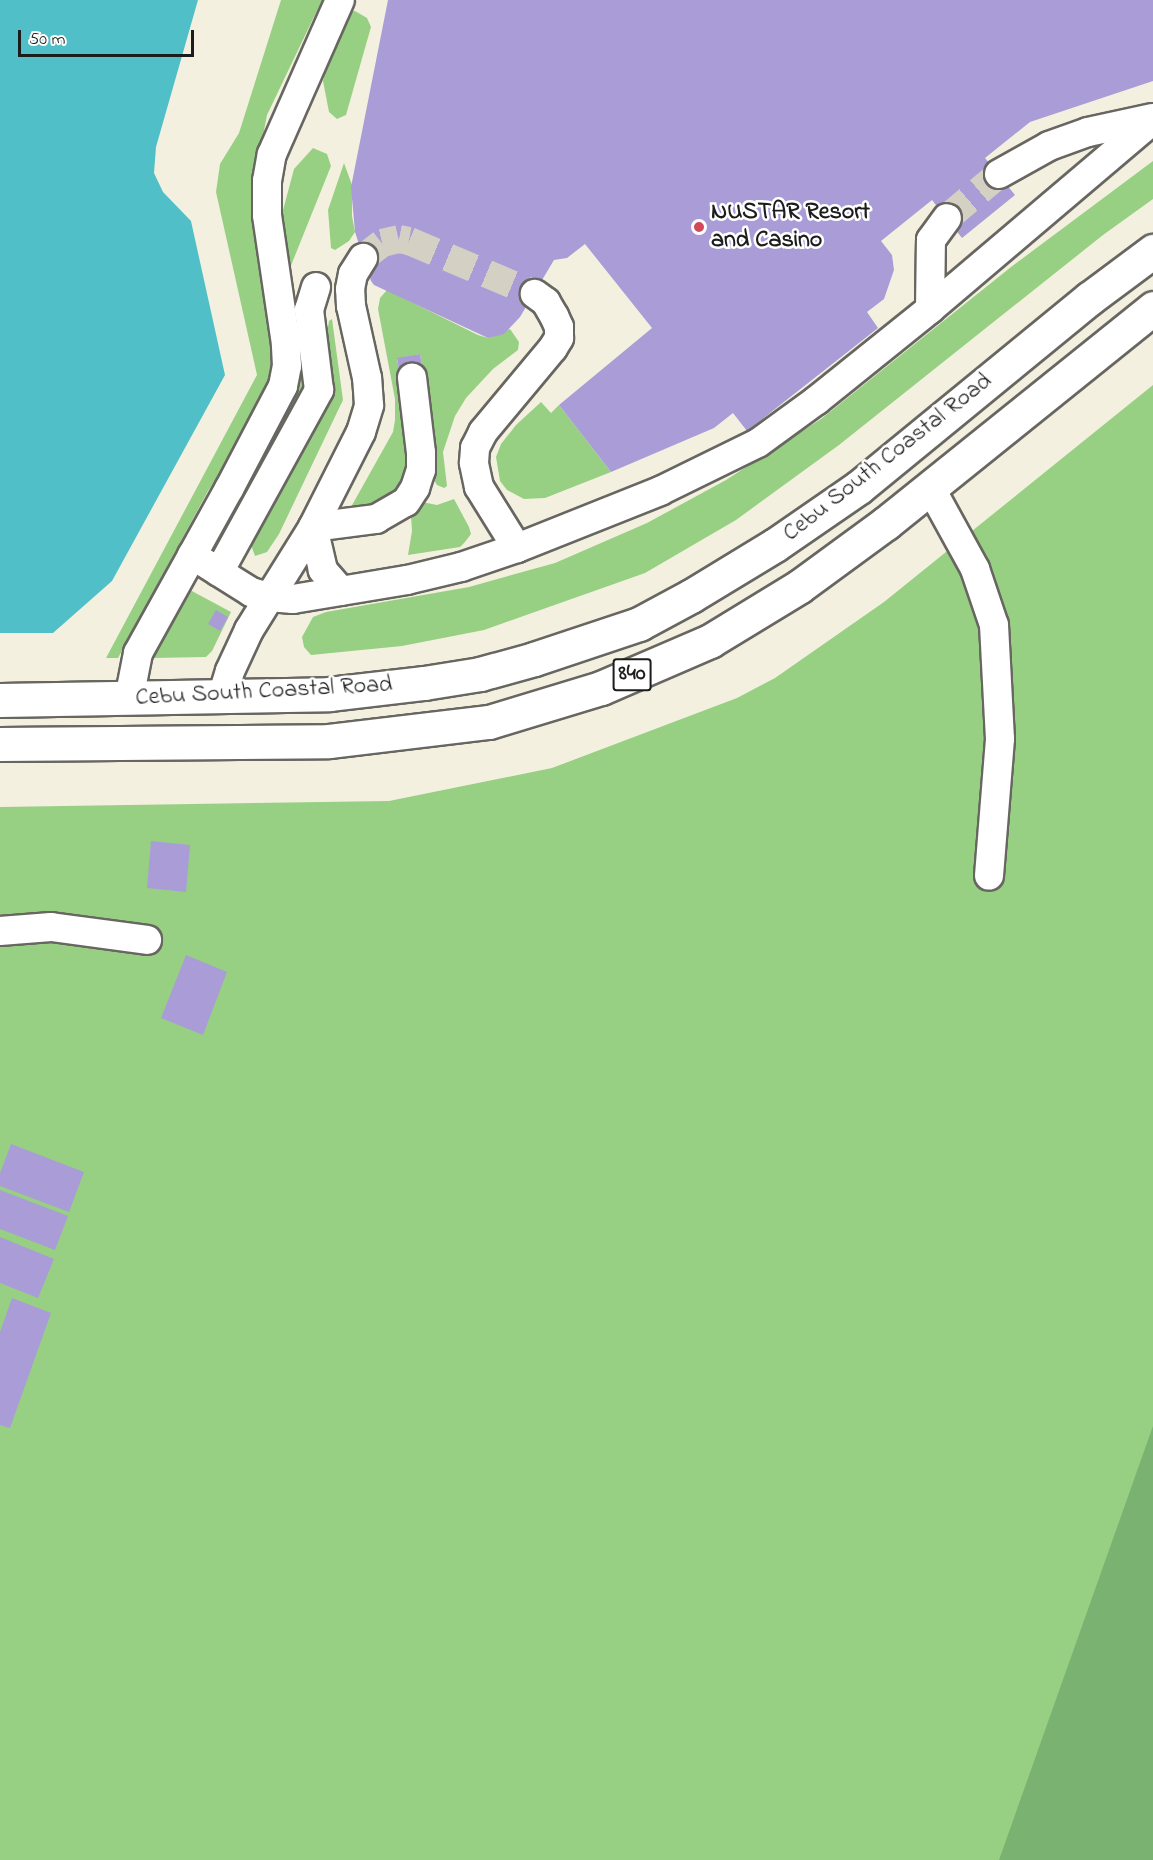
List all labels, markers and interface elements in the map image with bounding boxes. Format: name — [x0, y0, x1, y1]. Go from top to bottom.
scale bar — [21, 18, 196, 56]
text: 50 m — [29, 27, 66, 53]
place label: NUSTAR Resort and Casino — [711, 199, 870, 255]
marker: NUSTAR Resort and Casino — [692, 220, 706, 234]
street label: Cebu South Coastal Road — [778, 367, 998, 549]
road number: 840 — [612, 656, 652, 694]
street label: Cebu South Coastal Road — [135, 671, 393, 713]

